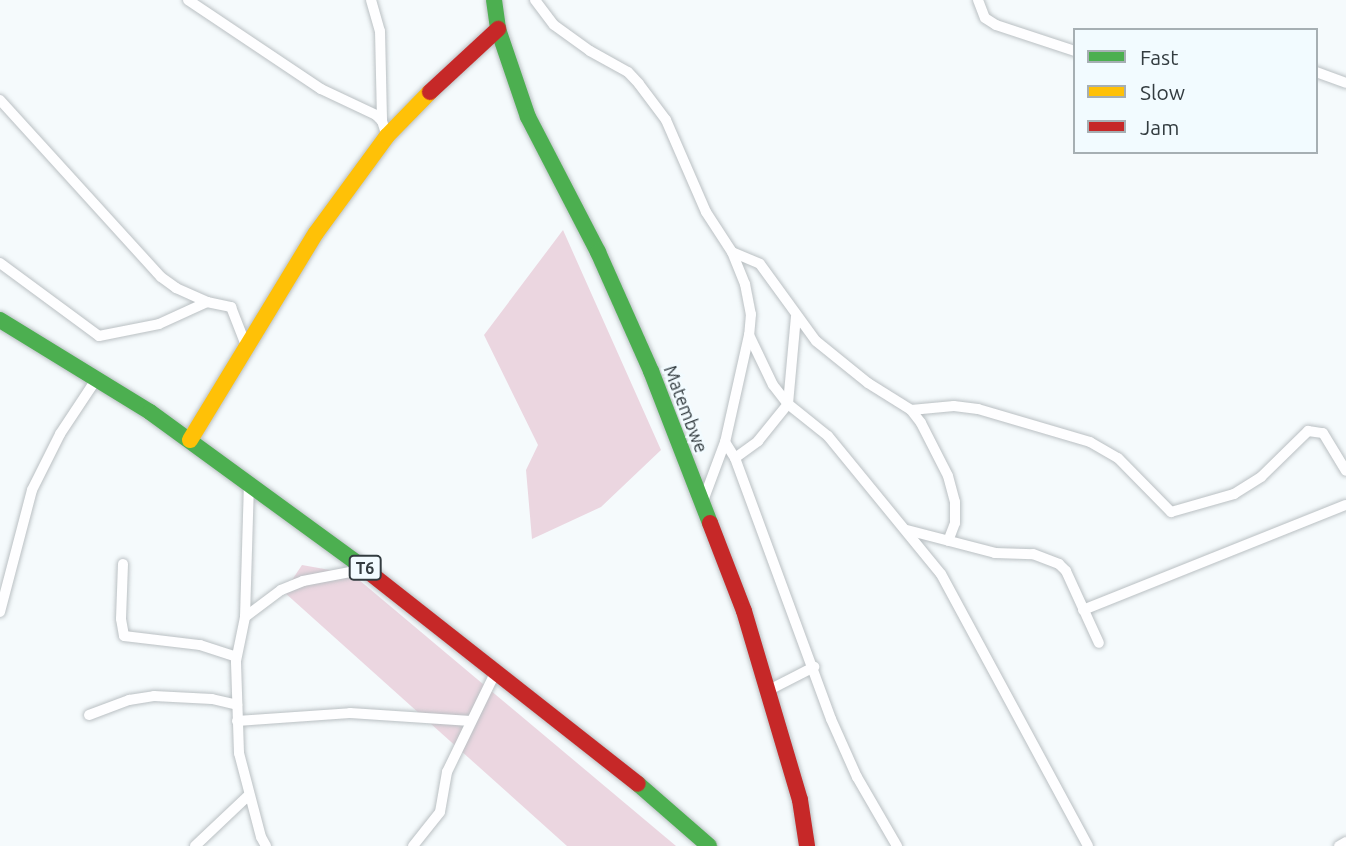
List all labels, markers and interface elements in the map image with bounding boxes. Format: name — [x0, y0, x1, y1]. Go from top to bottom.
legend — [1073, 28, 1318, 154]
text: Fast — [1140, 45, 1178, 69]
text: Slow — [1140, 80, 1185, 104]
text: Jam — [1140, 115, 1179, 139]
street label: Matembwe — [659, 362, 713, 456]
road number: T6 — [348, 555, 382, 580]

